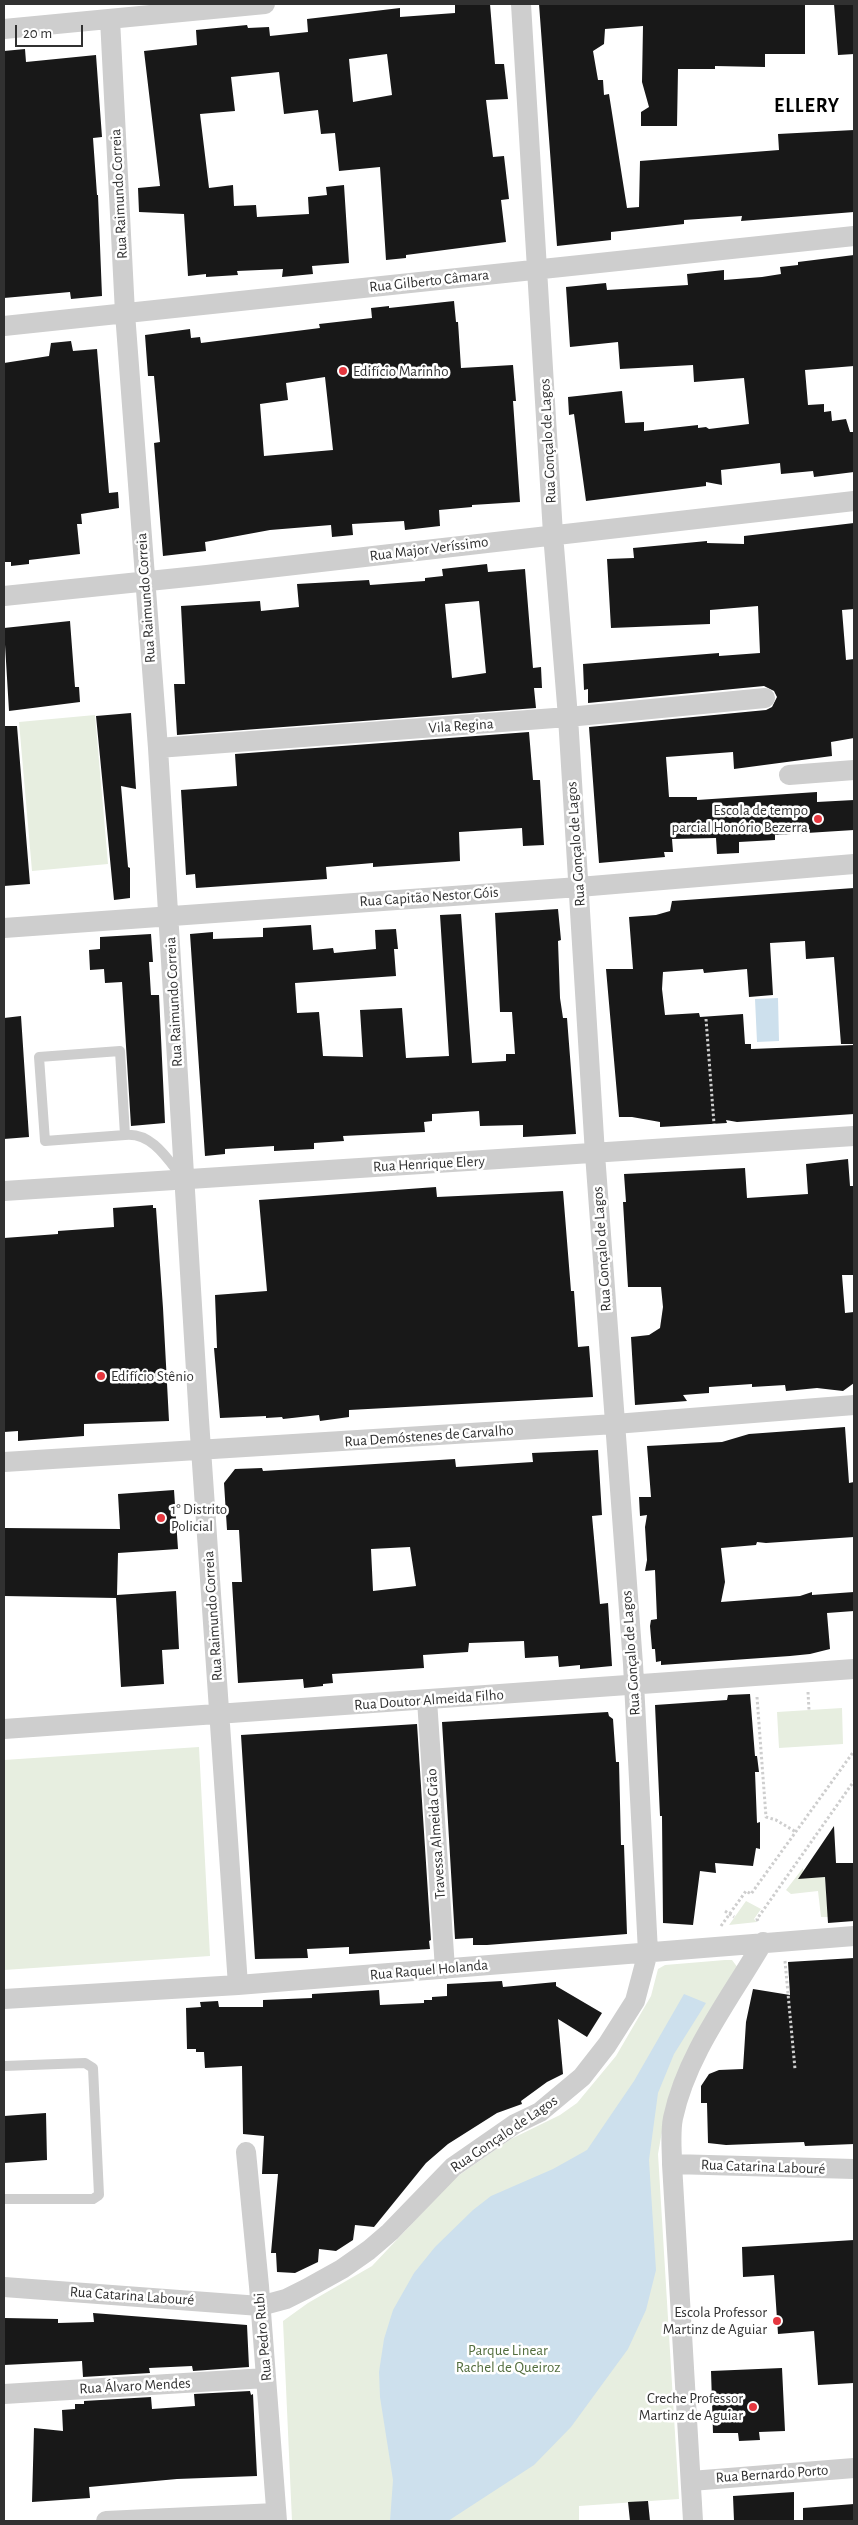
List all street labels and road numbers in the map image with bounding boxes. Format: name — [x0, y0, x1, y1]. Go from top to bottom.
street label: Rua Raimundo Correia — [107, 128, 131, 260]
street label: Rua Gilberto Câmara — [368, 266, 490, 296]
street label: Rua Gonçalo de Lagos — [536, 378, 560, 504]
street label: Rua Raimundo Correia — [132, 532, 160, 664]
street label: Rua Major Veríssimo — [369, 533, 489, 565]
street label: Vila Regina — [428, 715, 494, 737]
street label: Rua Gonçalo de Lagos — [563, 781, 589, 907]
street label: Rua Capitão Nestor Góis — [359, 883, 499, 911]
street label: Rua Raimundo Correia — [162, 936, 186, 1068]
street label: Rua Henrique Elery — [373, 1152, 485, 1176]
street label: Rua Gonçalo de Lagos — [589, 1186, 615, 1312]
street label: Rua Demóstenes de Carvalho — [344, 1421, 514, 1451]
street label: Rua Raimundo Correia — [199, 1550, 227, 1682]
street label: Rua Gonçalo de Lagos — [618, 1590, 644, 1716]
street label: Rua Doutor Almeida Filho — [354, 1686, 504, 1714]
street label: Travessa Almeida Grão — [422, 1768, 450, 1900]
street label: Rua Raquel Holanda — [369, 1956, 489, 1984]
street label: Rua Gonçalo de Lagos — [447, 2091, 561, 2177]
street label: Rua Catarina Labouré — [700, 2156, 826, 2178]
street label: Rua Catarina Labouré — [69, 2283, 195, 2309]
street label: Rua Pedro Rubi — [250, 2292, 276, 2382]
street label: Rua Álvaro Mendes — [79, 2374, 191, 2398]
street label: Rua Bernardo Porto — [715, 2461, 829, 2487]

